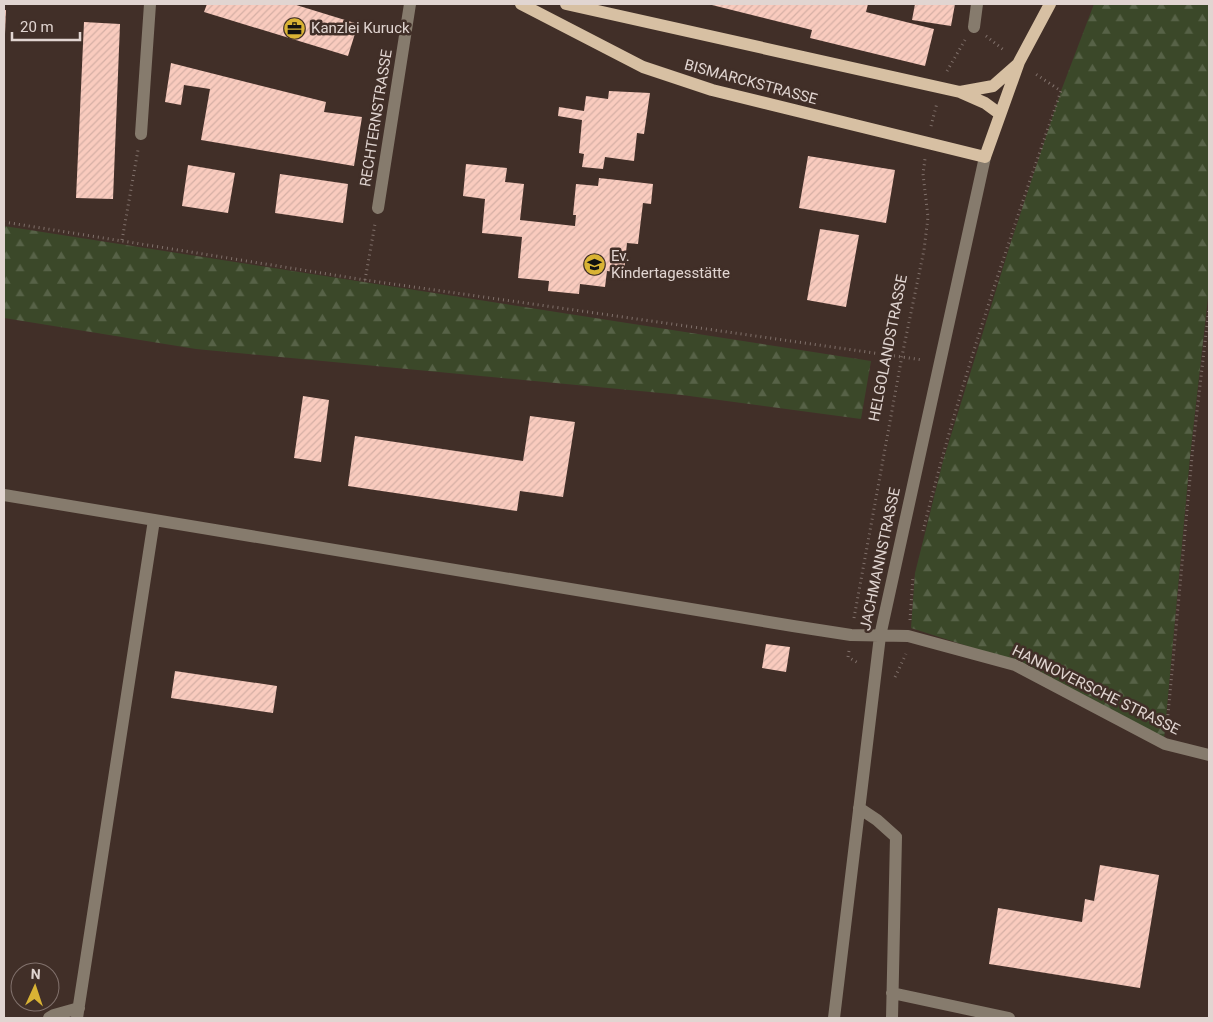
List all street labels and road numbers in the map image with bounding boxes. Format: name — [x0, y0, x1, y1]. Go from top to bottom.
street label: RECHTERNSTRASSE — [356, 48, 396, 188]
street label: BISMARCKSTRASSE — [683, 56, 820, 109]
street label: HELGOLANDSTRASSE — [865, 273, 911, 423]
street label: JACHMANNSTRASSE — [856, 485, 904, 632]
street label: HANNOVERSCHE STRASSE — [1009, 642, 1183, 739]

